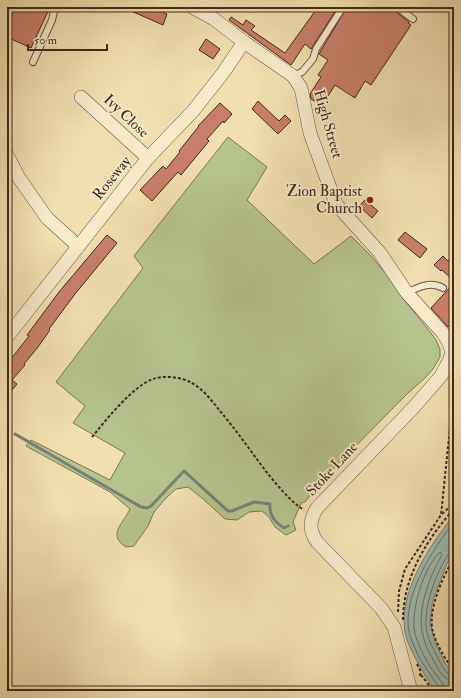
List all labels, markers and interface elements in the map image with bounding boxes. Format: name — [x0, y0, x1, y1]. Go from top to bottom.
scale bar — [28, 26, 107, 52]
text: 50 m — [34, 33, 58, 48]
street label: High Street — [309, 87, 347, 161]
street label: Ivy Close — [99, 90, 153, 142]
street label: Roseway — [89, 152, 136, 204]
place label: Zion Baptist Church — [286, 182, 362, 218]
marker: Zion Baptist Church — [365, 195, 375, 205]
street label: Stoke Lane — [302, 438, 362, 500]

